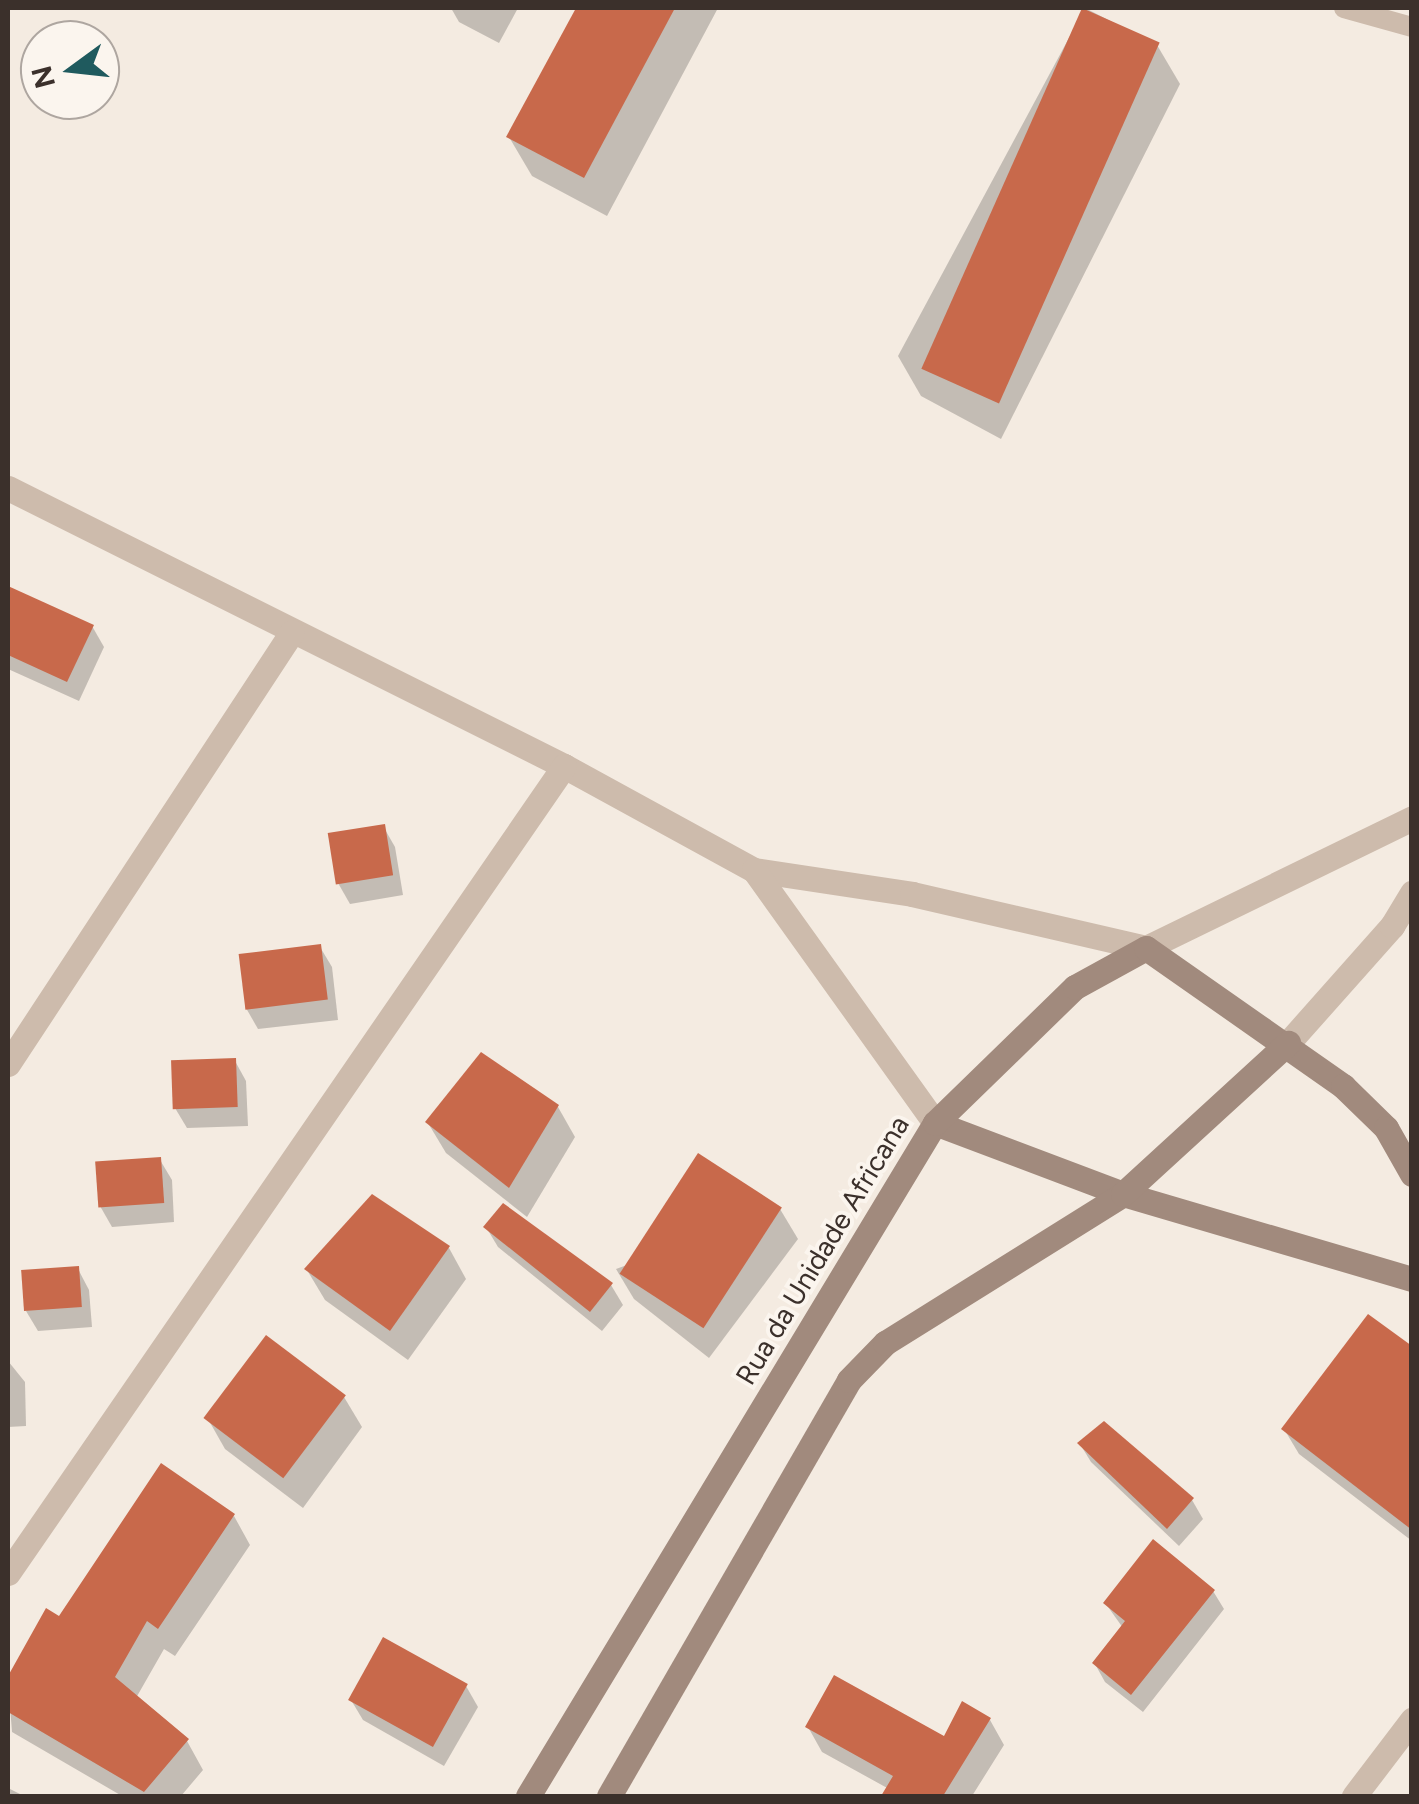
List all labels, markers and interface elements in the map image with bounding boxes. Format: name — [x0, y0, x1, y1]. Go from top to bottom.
north arrow — [20, 20, 120, 120]
text: N — [24, 62, 62, 92]
street label: Rua da Unidade Africana — [728, 1109, 916, 1391]

